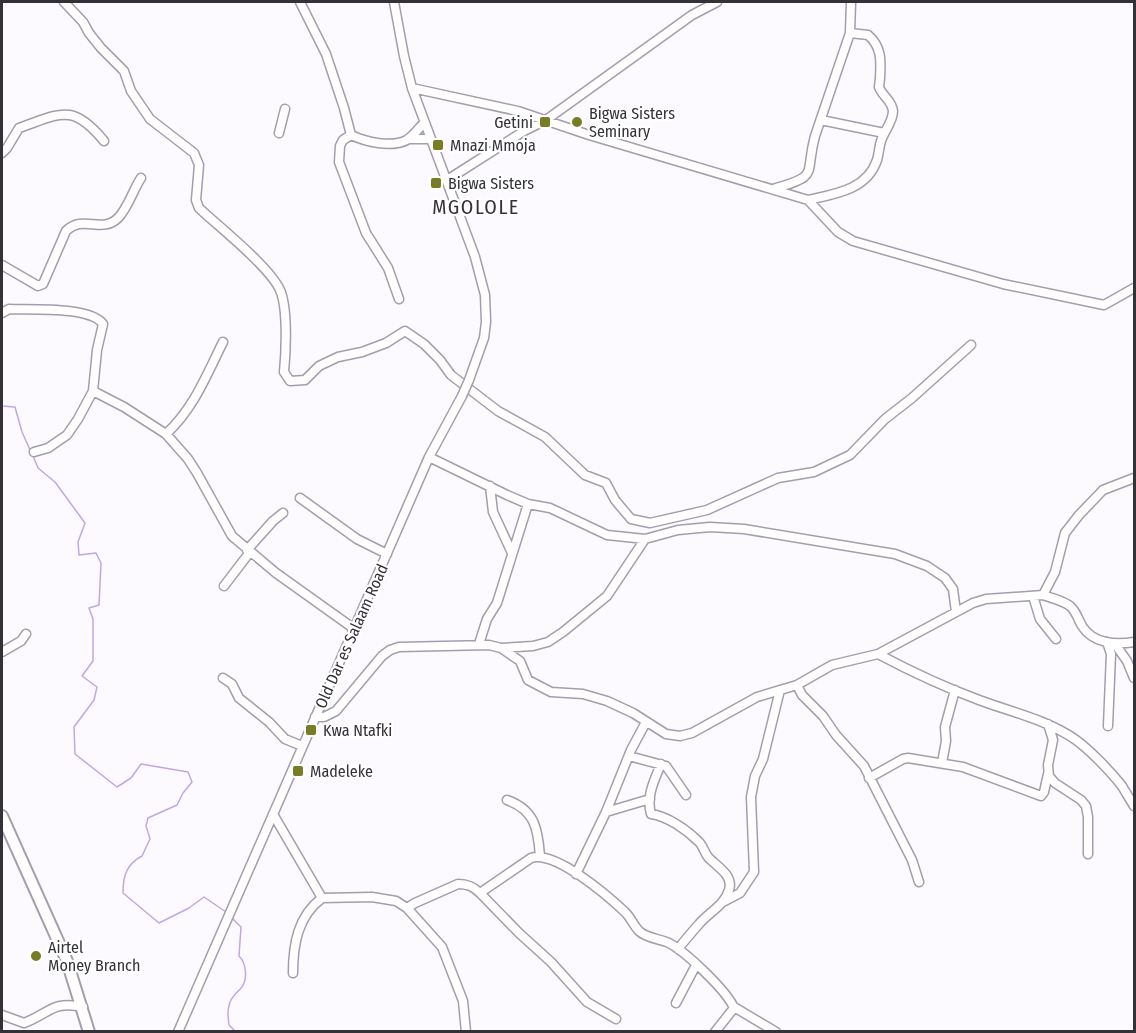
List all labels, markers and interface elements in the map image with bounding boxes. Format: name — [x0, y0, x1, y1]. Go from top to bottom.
place label: Bigwa Sisters Seminary — [589, 104, 675, 141]
place label: Getini — [494, 113, 533, 132]
marker: Getini — [538, 115, 552, 129]
marker: Bigwa Sisters Seminary — [570, 115, 584, 129]
place label: Mnazi Mmoja — [450, 136, 536, 155]
marker: Mnazi Mmoja — [431, 138, 445, 152]
place label: Bigwa Sisters — [448, 174, 534, 193]
marker: Bigwa Sisters — [429, 176, 443, 190]
district label: MGOLOLE — [432, 195, 520, 219]
street label: Old Dar es Salaam Road — [311, 561, 392, 711]
place label: Kwa Ntafki — [323, 721, 392, 740]
marker: Kwa Ntafki — [304, 723, 318, 737]
place label: Madeleke — [310, 762, 373, 781]
marker: Madeleke — [291, 764, 305, 778]
place label: Airtel Money Branch — [48, 938, 140, 975]
marker: Airtel Money Branch — [29, 949, 43, 963]

